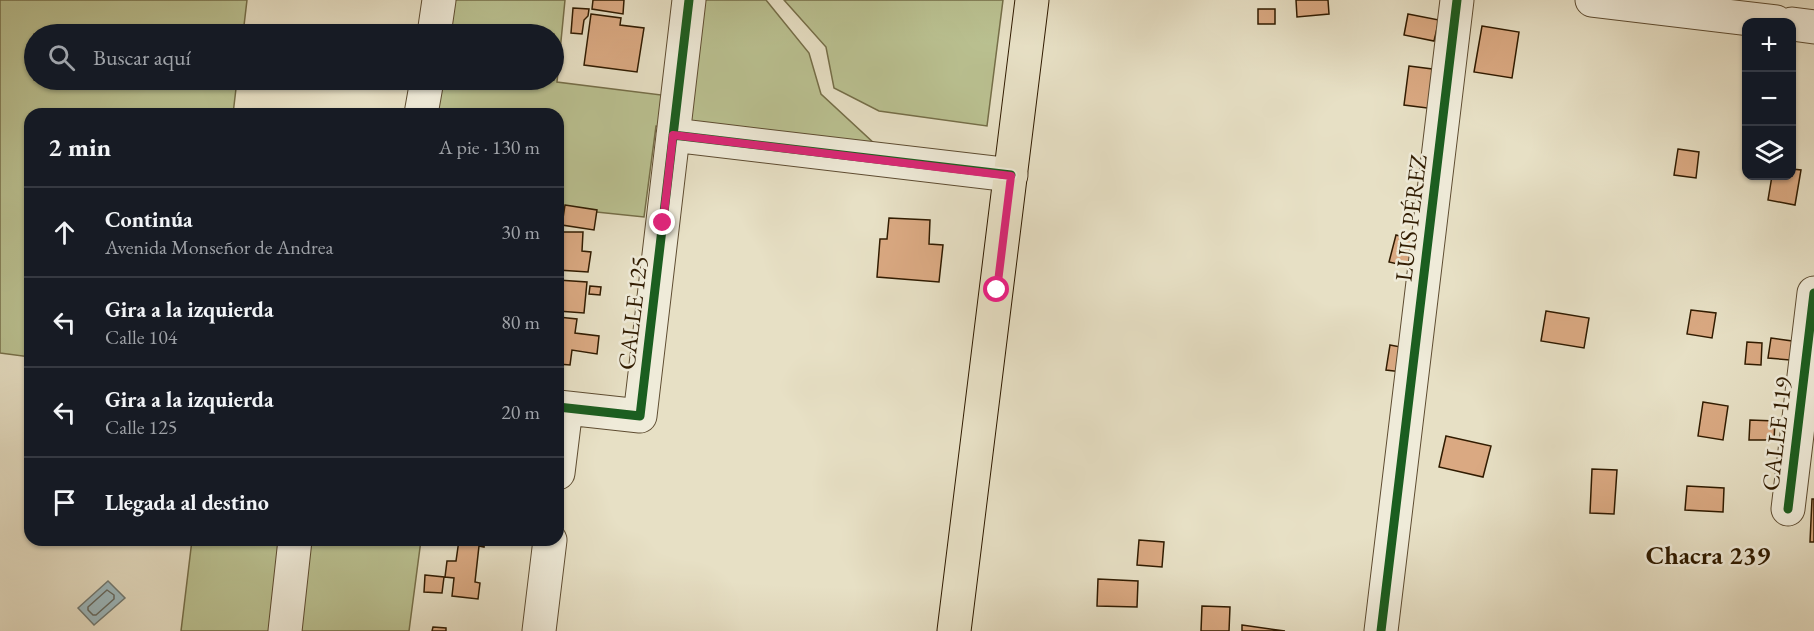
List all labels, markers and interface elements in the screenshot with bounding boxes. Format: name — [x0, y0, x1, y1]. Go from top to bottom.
map controls — [1742, 18, 1796, 180]
button: + — [1742, 18, 1796, 72]
search box — [24, 24, 564, 90]
icon: search — [45, 41, 78, 74]
text: Buscar aquí — [93, 43, 191, 72]
button: − — [1742, 72, 1796, 126]
button: layers — [1742, 126, 1796, 180]
text: 2 min — [48, 130, 111, 164]
text: A pie · 130 m — [439, 134, 540, 160]
street label: LUIS PÉREZ — [1387, 152, 1434, 283]
text: Continúa — [105, 205, 193, 234]
route end — [649, 209, 675, 235]
icon: ahead — [48, 216, 81, 249]
text: 30 m — [501, 219, 540, 245]
text: Avenida Monseñor de Andrea — [105, 234, 333, 260]
street label: CALLE 125 — [610, 254, 655, 372]
route start — [983, 276, 1009, 302]
text: Gira a la izquierda — [105, 295, 274, 324]
icon: left — [48, 306, 81, 339]
text: 80 m — [501, 309, 540, 335]
text: Calle 104 — [105, 324, 177, 350]
street label: CALLE 119 — [1754, 375, 1799, 493]
text: Gira a la izquierda — [105, 385, 274, 414]
icon: left — [48, 396, 81, 429]
text: 20 m — [501, 399, 540, 425]
text: Calle 125 — [105, 414, 177, 440]
icon: arrive — [48, 486, 81, 519]
text: Llegada al destino — [105, 488, 269, 517]
district label: Chacra 239 — [1646, 538, 1771, 572]

